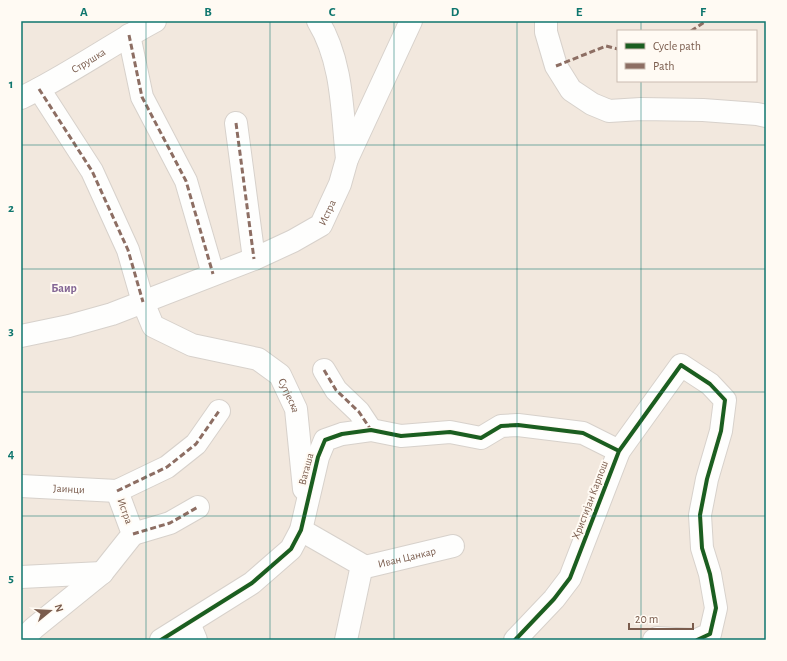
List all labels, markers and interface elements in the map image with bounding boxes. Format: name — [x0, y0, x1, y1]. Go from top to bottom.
text: A — [80, 6, 88, 19]
text: B — [204, 6, 212, 19]
text: C — [329, 6, 336, 19]
text: D — [451, 6, 460, 19]
text: E — [576, 6, 583, 19]
text: F — [700, 6, 707, 19]
legend — [617, 30, 757, 82]
text: Cycle path — [653, 40, 701, 53]
street label: Струшка — [69, 46, 107, 75]
text: Path — [653, 60, 675, 72]
text: 1 — [9, 78, 13, 91]
street label: Истра — [316, 198, 337, 227]
text: 2 — [8, 202, 14, 215]
district label: Баир — [51, 282, 77, 294]
text: 3 — [8, 325, 14, 338]
street label: Сутјеска — [277, 376, 302, 413]
text: 4 — [8, 448, 15, 461]
street label: Ваташа — [296, 452, 316, 486]
street label: Христијан Карпош — [570, 459, 610, 541]
street label: Јаинци — [53, 482, 85, 495]
street label: Истра — [115, 497, 135, 525]
street label: Иван Цанкар — [377, 545, 437, 569]
text: 5 — [8, 572, 14, 585]
north arrow — [30, 591, 70, 631]
text: N — [53, 603, 65, 613]
scale bar — [629, 605, 693, 631]
text: 20 m — [635, 613, 658, 625]

